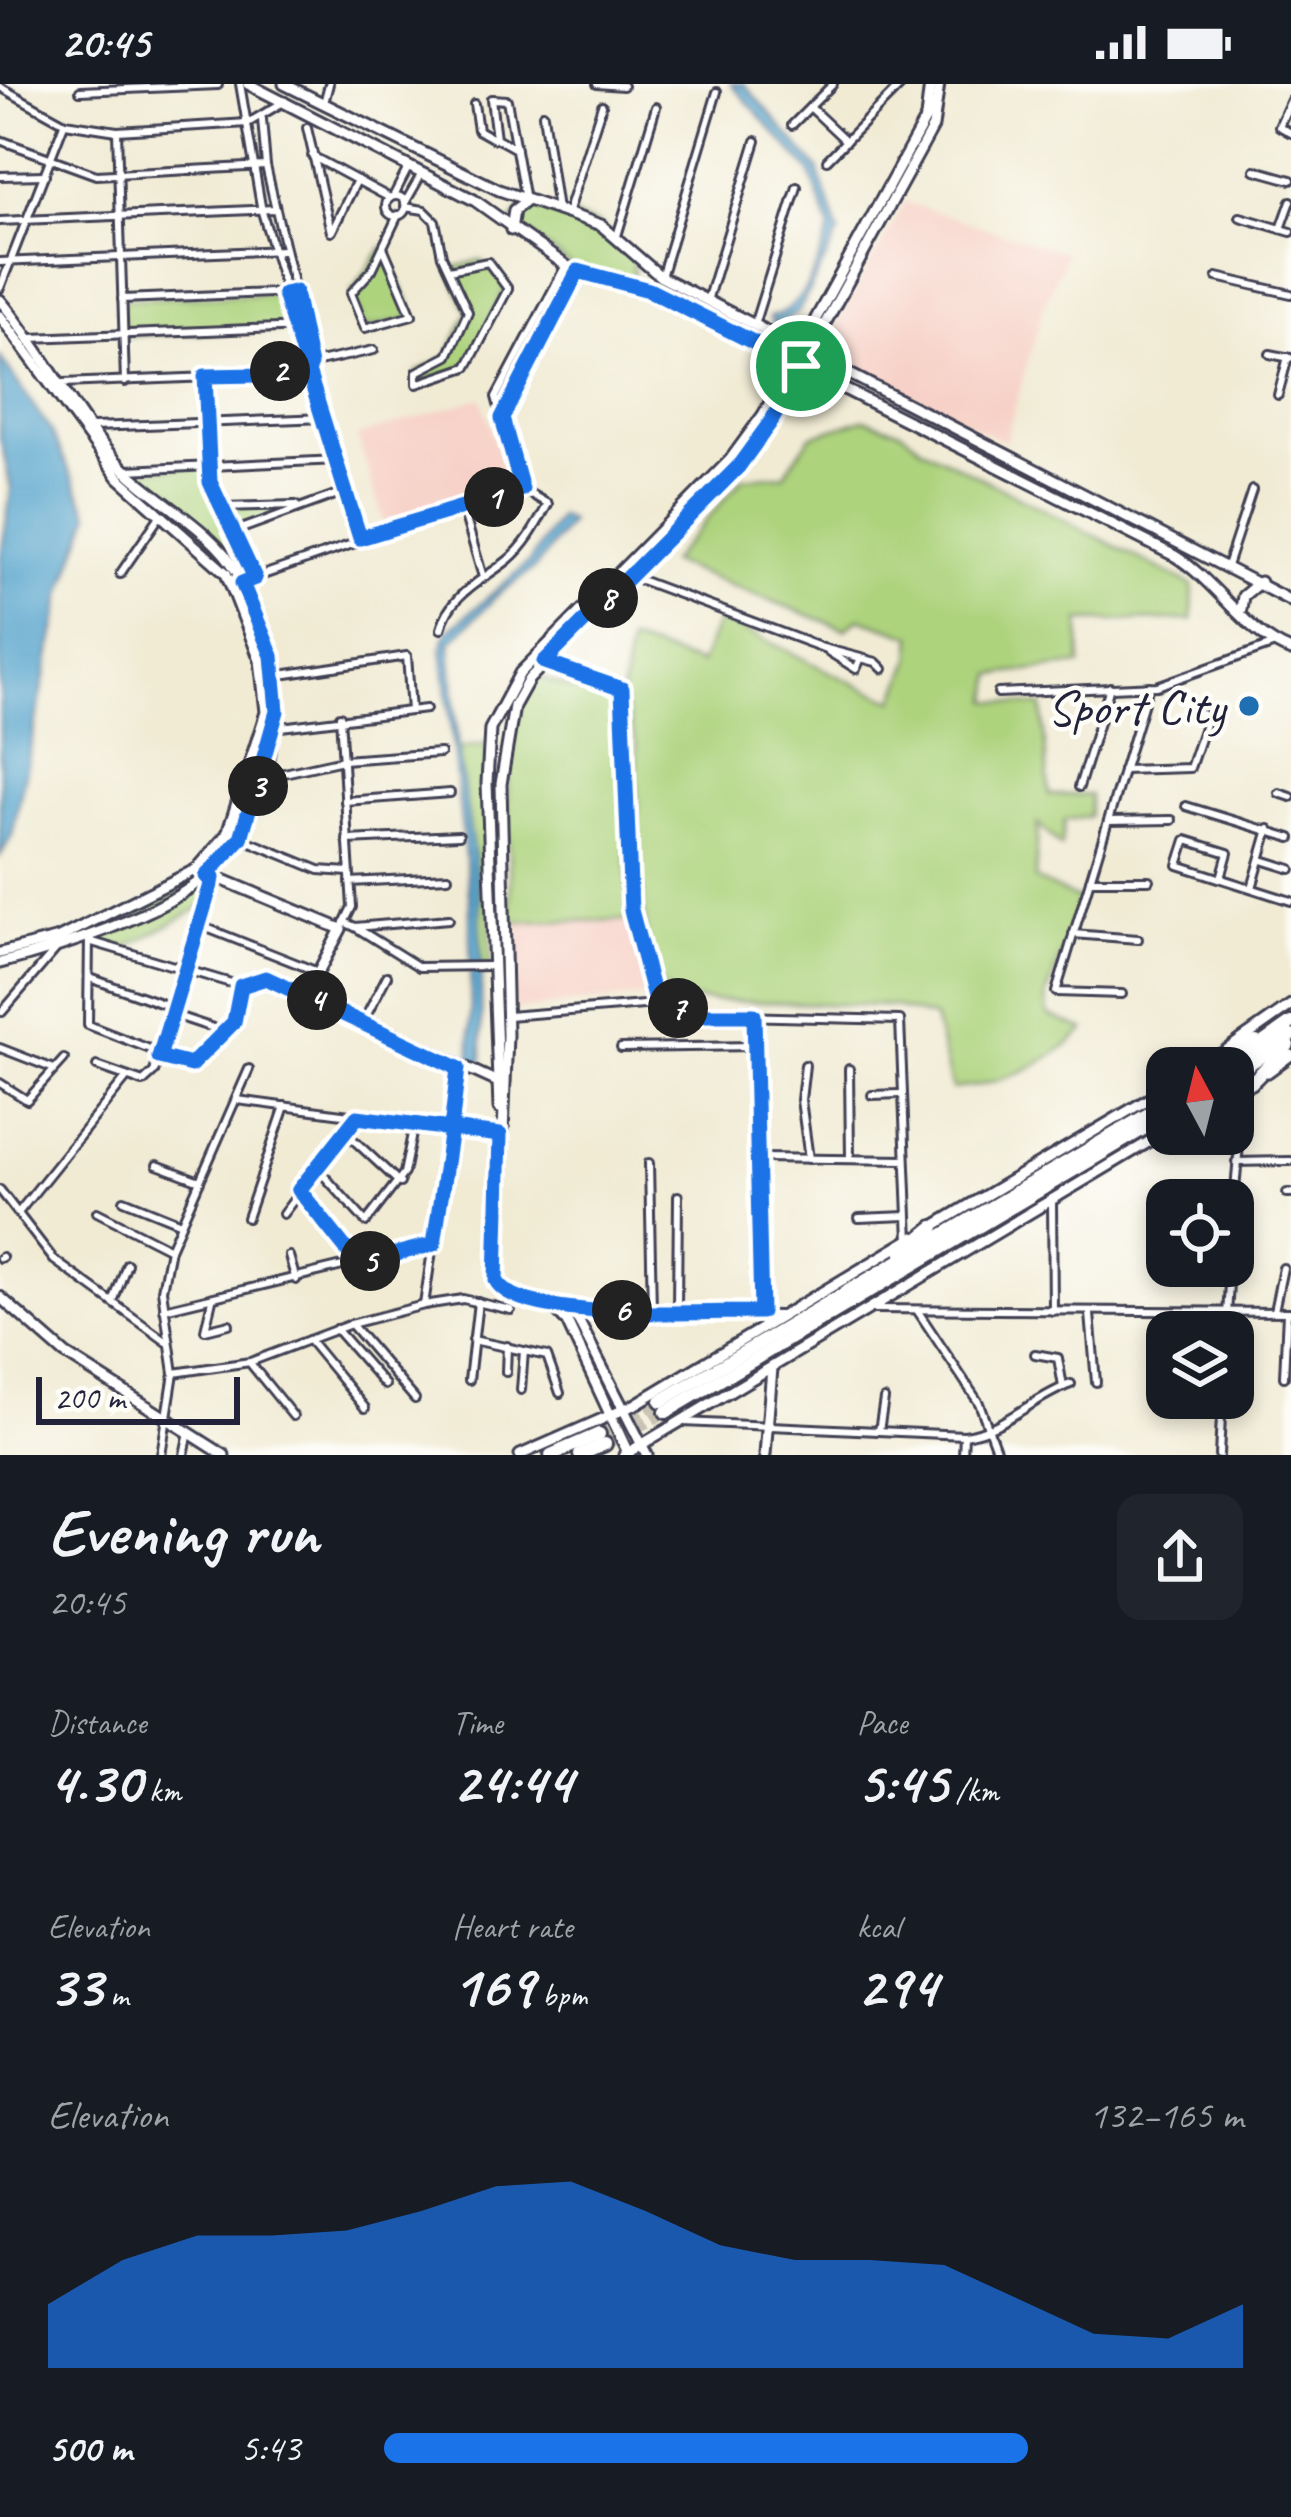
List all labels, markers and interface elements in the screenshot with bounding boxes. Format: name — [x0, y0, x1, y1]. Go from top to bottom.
text: 20:45 — [60, 14, 149, 71]
pin — [750, 315, 852, 417]
icon: arrive — [768, 333, 834, 399]
pin: 2 — [250, 341, 310, 401]
text: 2 — [273, 350, 287, 392]
pin: 1 — [464, 467, 524, 527]
text: 1 — [487, 476, 501, 518]
pin: 8 — [578, 568, 638, 628]
text: 8 — [601, 577, 615, 619]
place label: Sport City — [1047, 675, 1229, 739]
marker: Sport City — [1236, 693, 1262, 719]
pin: 3 — [228, 756, 288, 816]
text: 3 — [251, 765, 265, 807]
pin: 4 — [287, 970, 347, 1030]
pin: 7 — [648, 978, 708, 1038]
text: 4 — [310, 979, 324, 1021]
text: 7 — [671, 987, 685, 1029]
north arrow — [1146, 1047, 1254, 1155]
map controls — [1146, 1047, 1254, 1419]
button: locate — [1146, 1179, 1254, 1287]
pin: 5 — [340, 1231, 400, 1291]
text: 5 — [363, 1240, 377, 1282]
pin: 6 — [592, 1280, 652, 1340]
text: 6 — [614, 1289, 630, 1331]
button: layers — [1146, 1311, 1254, 1419]
scale bar — [36, 1371, 240, 1424]
text: 200 m — [54, 1377, 125, 1419]
text: Evening run — [48, 1491, 318, 1574]
button: share — [1117, 1494, 1243, 1620]
text: 20:45 — [48, 1578, 126, 1627]
text: Distance — [48, 1702, 146, 1744]
text: Time — [452, 1702, 503, 1744]
text: Pace — [857, 1702, 908, 1744]
text: 4.30 — [48, 1744, 141, 1820]
text: 24:44 — [452, 1744, 572, 1820]
text: 5:45 — [857, 1744, 948, 1820]
text: km — [141, 1770, 181, 1812]
text: /km — [948, 1770, 999, 1812]
text: Elevation — [48, 1906, 150, 1948]
text: Heart rate — [452, 1906, 573, 1948]
text: kcal — [857, 1906, 900, 1948]
text: 33 — [48, 1948, 102, 2024]
text: 169 — [452, 1948, 534, 2024]
text: 294 — [857, 1948, 937, 2024]
text: m — [102, 1974, 128, 2016]
text: bpm — [534, 1974, 587, 2016]
text: Elevation — [48, 2091, 168, 2140]
text: 132–165 m — [1089, 2091, 1243, 2140]
text: 500 m — [48, 2424, 132, 2473]
text: 5:43 — [240, 2424, 300, 2473]

